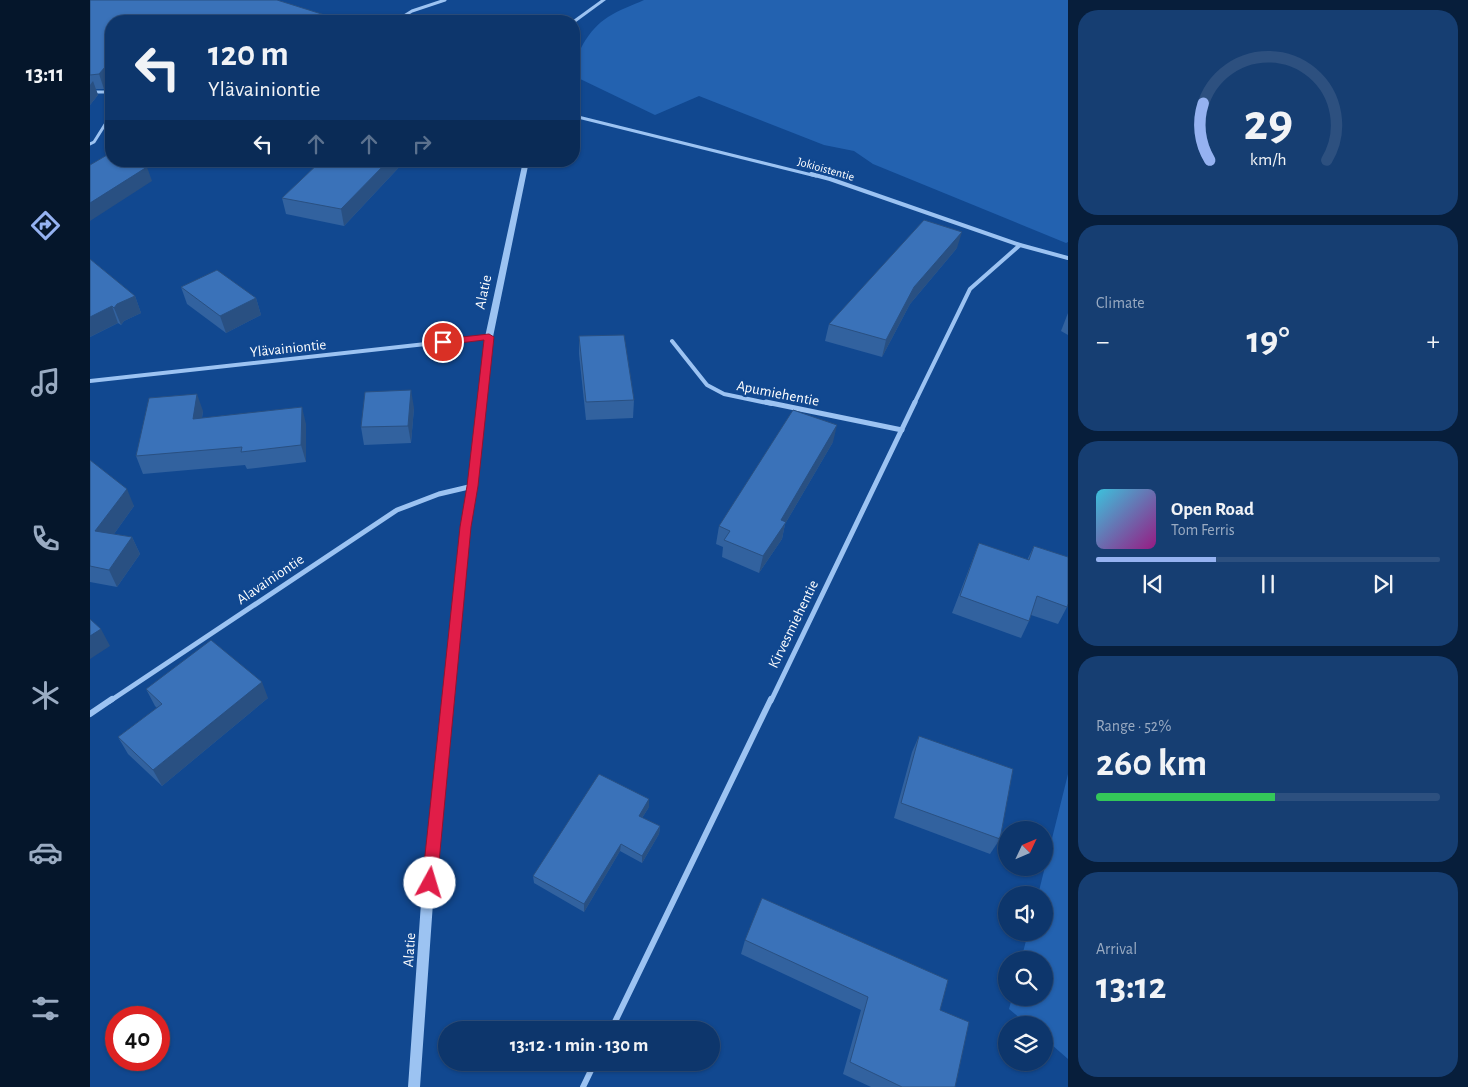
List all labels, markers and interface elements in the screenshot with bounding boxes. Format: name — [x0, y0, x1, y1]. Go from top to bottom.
icon: left — [125, 35, 190, 100]
text: 120 m — [208, 37, 289, 72]
text: 13:11 — [26, 63, 64, 85]
text: Ylävainiontie — [208, 78, 320, 100]
text: 29 — [1243, 97, 1293, 149]
icon: left — [249, 130, 277, 158]
icon: ahead — [302, 130, 330, 158]
icon: ahead — [355, 130, 383, 158]
icon: right — [408, 130, 436, 158]
text: km/h — [1250, 151, 1286, 169]
street label: Jokioistentie — [796, 155, 856, 183]
icon: directions — [28, 208, 63, 243]
street label: Alatie — [473, 274, 494, 311]
text: Climate — [1096, 295, 1145, 311]
pin — [422, 321, 464, 363]
text: 19° — [1246, 322, 1290, 360]
icon: arrive — [429, 328, 457, 356]
text: − — [1096, 328, 1109, 356]
text: + — [1427, 328, 1440, 356]
street label: Ylävainiontie — [249, 337, 327, 360]
icon: music — [28, 365, 63, 400]
street label: Apumiehentie — [735, 378, 821, 409]
text: Open Road — [1171, 500, 1254, 519]
icon: phone — [28, 521, 63, 556]
text: Tom Ferris — [1171, 522, 1235, 538]
street label: Alavainiontie — [234, 552, 307, 607]
icon: previous — [1139, 570, 1167, 598]
icon: pause — [1254, 570, 1282, 598]
icon: next — [1369, 570, 1397, 598]
street label: Kirvesmiehentie — [766, 578, 821, 671]
icon: climate — [28, 678, 63, 713]
text: Range · 52% — [1096, 718, 1171, 734]
text: 260 km — [1096, 745, 1207, 783]
north arrow — [998, 821, 1052, 876]
map controls — [998, 821, 1053, 1071]
icon: car — [28, 835, 63, 870]
position arrow — [403, 856, 455, 908]
button: sound — [998, 886, 1053, 941]
street label: Alatie — [401, 932, 418, 968]
text: Arrival — [1096, 941, 1137, 957]
button: search — [998, 951, 1053, 1006]
text: 13:12 — [1096, 968, 1166, 1006]
icon: filters — [28, 991, 63, 1026]
speed limit sign: 40 — [105, 1006, 170, 1071]
button: layers — [998, 1016, 1053, 1071]
text: 13:12 · 1 min · 130 m — [510, 1036, 648, 1055]

